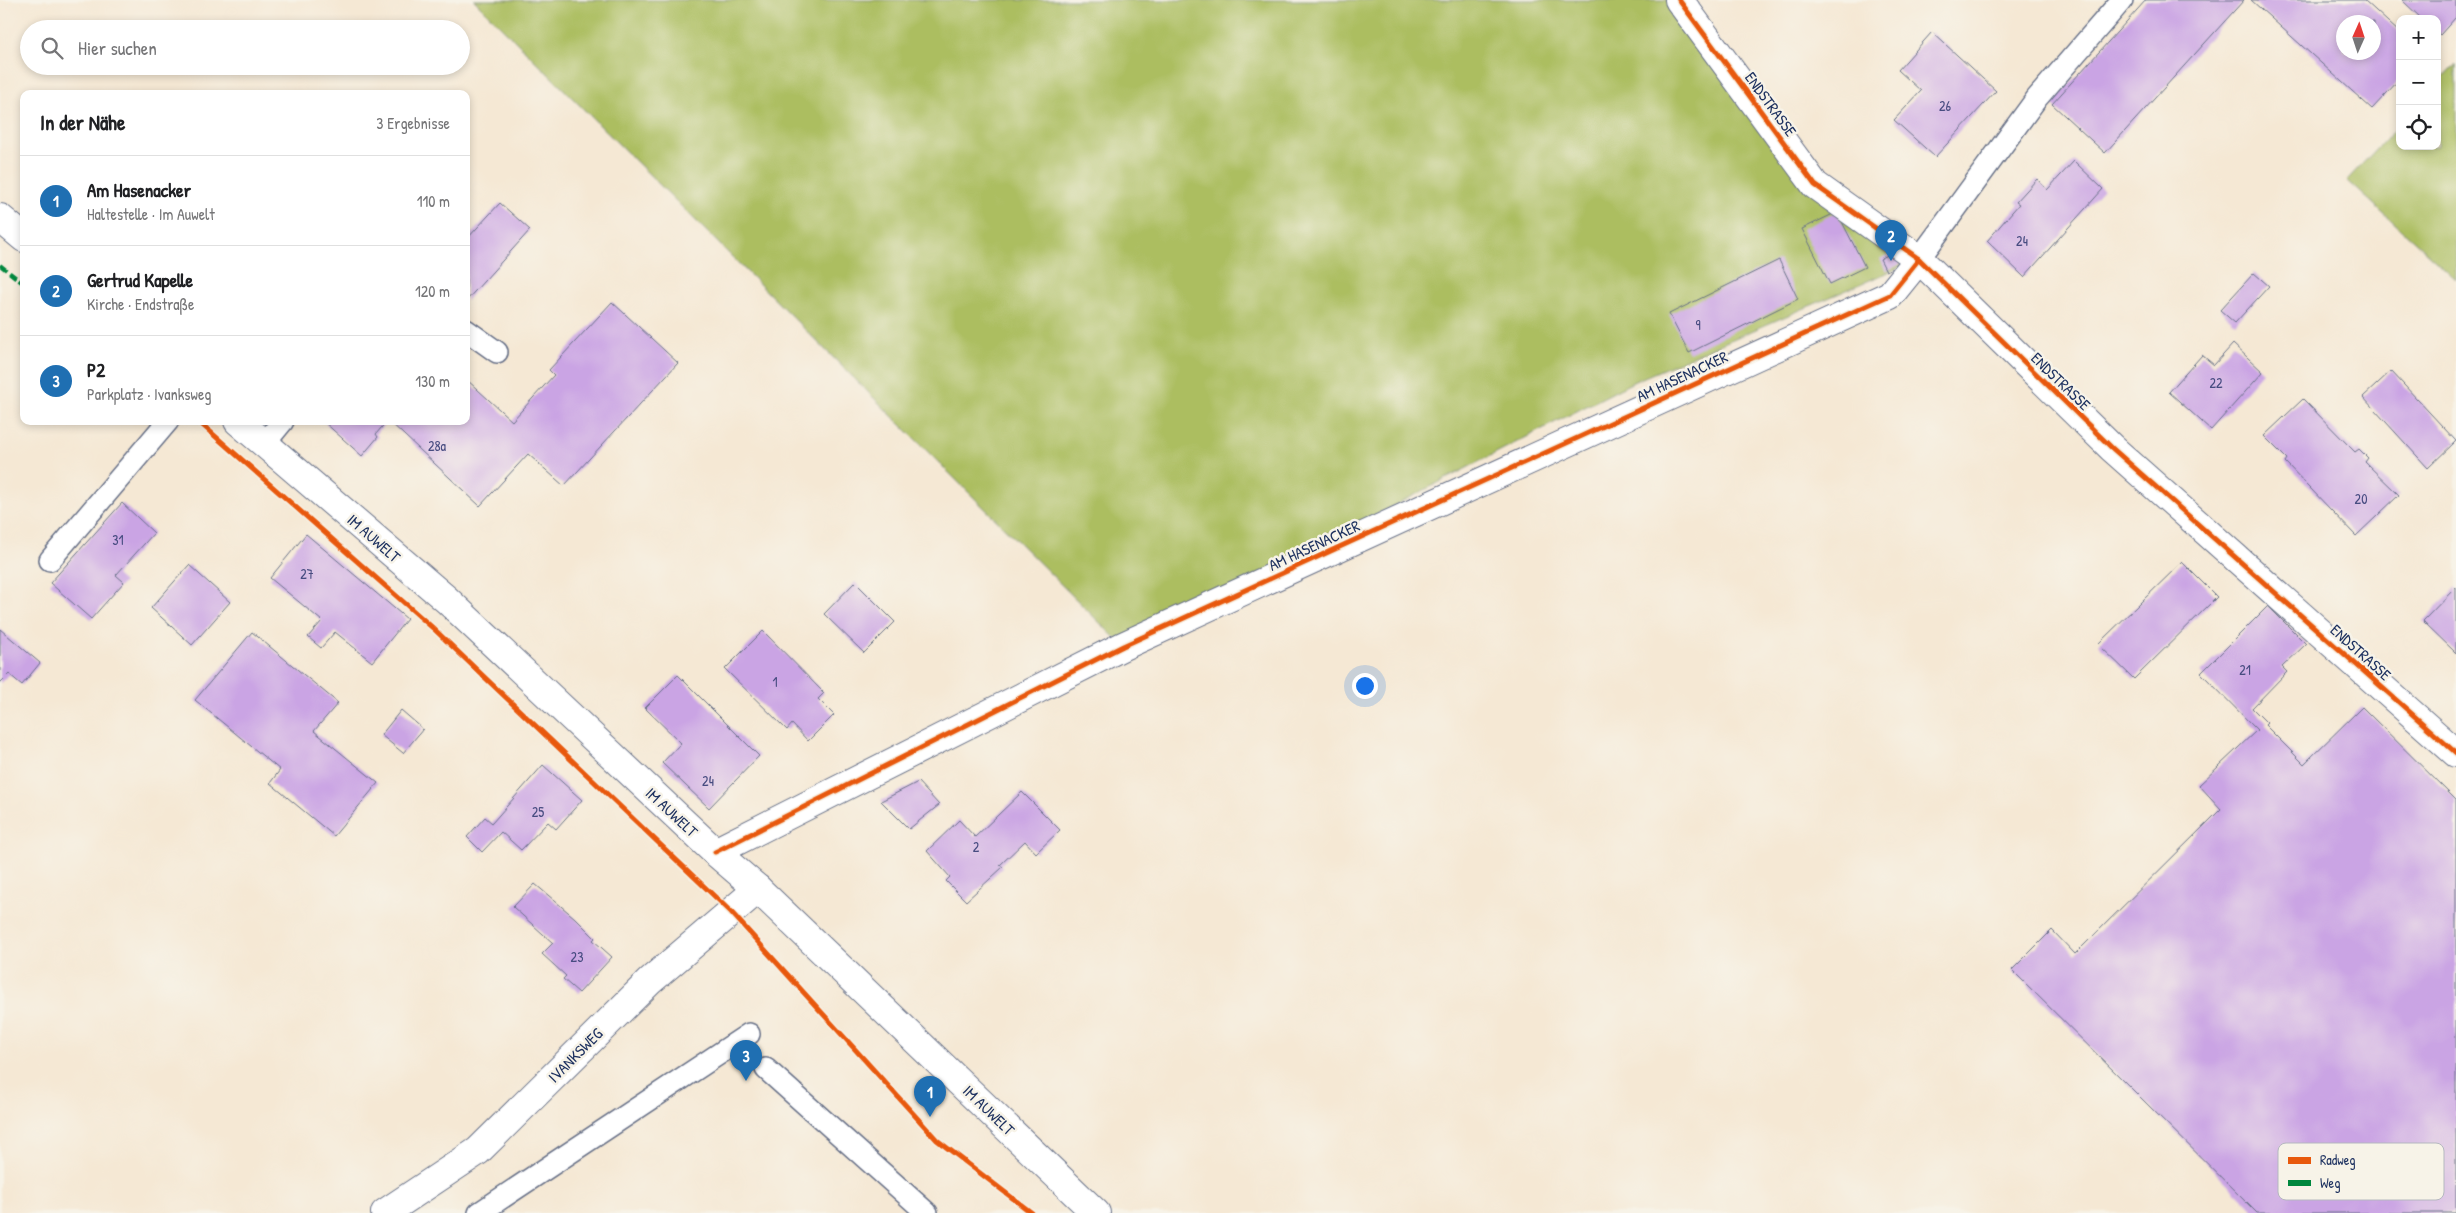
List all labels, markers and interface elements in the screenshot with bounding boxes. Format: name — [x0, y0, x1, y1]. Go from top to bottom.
north arrow — [2336, 15, 2381, 60]
map controls — [2396, 15, 2441, 150]
button: + — [2396, 15, 2441, 60]
search box — [20, 20, 470, 75]
icon: search — [38, 34, 66, 62]
text: Hier suchen — [78, 35, 157, 61]
button: − — [2396, 60, 2441, 105]
street label: ENDSTRASSE — [1740, 67, 1802, 141]
house number: 26 — [1939, 96, 1951, 115]
button: locate — [2396, 105, 2441, 150]
text: In der Nähe — [40, 108, 125, 137]
text: 3 Ergebnisse — [376, 112, 450, 134]
text: Am Hasenacker — [87, 177, 191, 203]
text: 1 — [53, 190, 59, 212]
text: 110 m — [417, 190, 450, 212]
text: Haltestelle · Im Auwelt — [87, 203, 215, 225]
pin: 2 — [1875, 220, 1907, 261]
house number: 24 — [2016, 231, 2028, 250]
text: Gertrud Kapelle — [87, 267, 193, 293]
text: 2 — [52, 280, 60, 302]
text: 120 m — [415, 280, 450, 302]
text: Kirche · Endstraße — [87, 293, 194, 315]
house number: 9 — [1695, 315, 1701, 334]
street label: AM HASENACKER — [1633, 345, 1731, 407]
street label: ENDSTRASSE — [2026, 347, 2096, 415]
text: P2 — [87, 357, 105, 383]
text: 3 — [52, 370, 60, 392]
text: 130 m — [415, 370, 450, 392]
house number: 22 — [2209, 373, 2223, 392]
text: Parkplatz · Ivanksweg — [87, 383, 211, 405]
house number: 28a — [428, 436, 447, 455]
house number: 20 — [2355, 489, 2367, 508]
street label: IM AUWELT — [343, 509, 406, 568]
street label: AM HASENACKER — [1265, 514, 1363, 576]
house number: 31 — [112, 530, 124, 549]
house number: 27 — [300, 564, 314, 583]
street label: ENDSTRASSE — [2326, 619, 2396, 685]
house number: 21 — [2239, 660, 2251, 679]
house number: 1 — [772, 672, 778, 691]
your location — [1352, 673, 1378, 699]
house number: 24 — [702, 771, 714, 790]
street label: IM AUWELT — [641, 782, 703, 842]
house number: 25 — [532, 802, 544, 821]
house number: 2 — [973, 837, 980, 856]
house number: 23 — [571, 947, 583, 966]
street label: IVANKSWEG — [543, 1022, 608, 1087]
pin: 3 — [730, 1040, 762, 1081]
pin: 1 — [914, 1076, 946, 1117]
street label: IM AUWELT — [958, 1080, 1020, 1140]
legend — [2278, 1143, 2444, 1200]
text: Radweg — [2320, 1150, 2356, 1170]
text: Weg — [2320, 1173, 2340, 1193]

